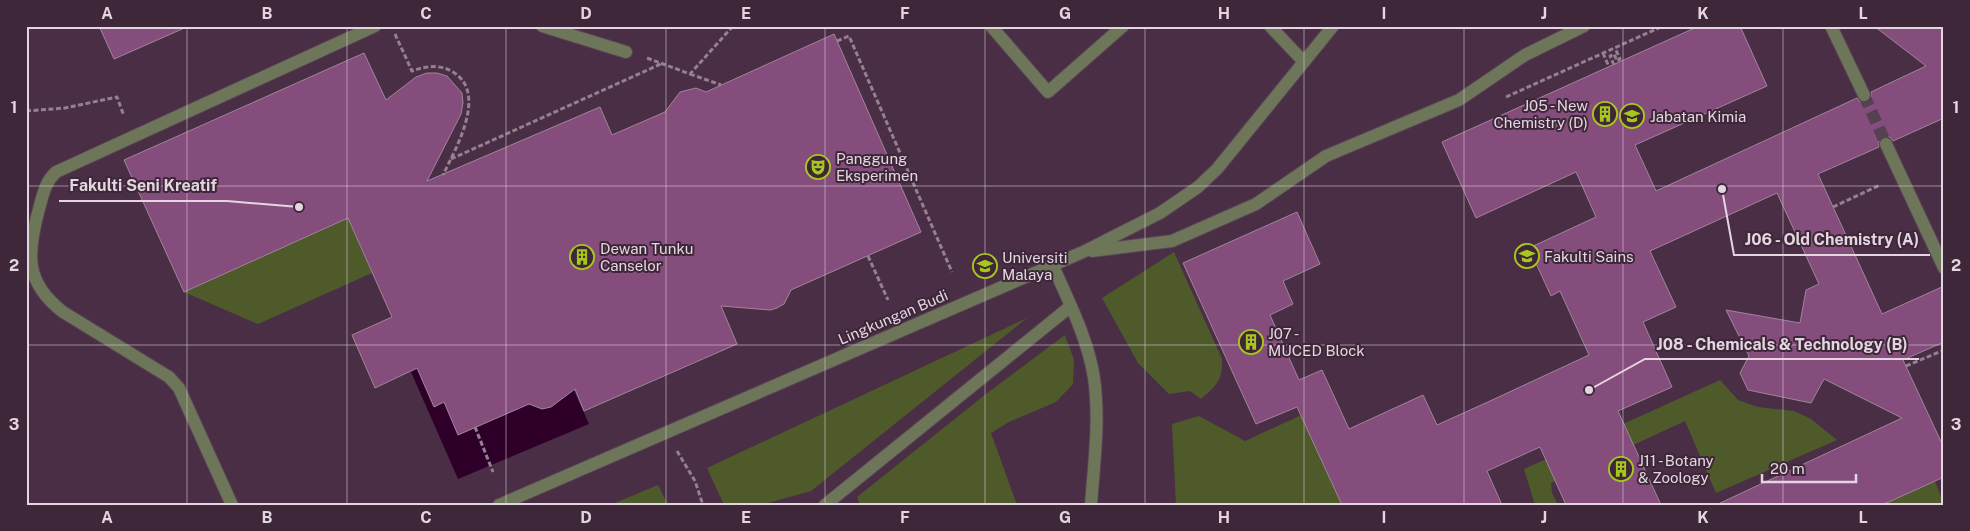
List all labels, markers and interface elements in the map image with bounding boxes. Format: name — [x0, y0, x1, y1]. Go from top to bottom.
text: A — [101, 4, 113, 23]
text: B — [262, 4, 273, 23]
text: C — [420, 4, 432, 23]
text: D — [580, 4, 592, 23]
text: E — [741, 4, 751, 23]
text: F — [900, 4, 910, 23]
text: G — [1059, 4, 1071, 23]
text: H — [1218, 4, 1230, 23]
text: I — [1382, 4, 1386, 23]
text: J — [1541, 4, 1547, 23]
text: K — [1697, 4, 1709, 23]
text: L — [1858, 4, 1868, 23]
place label: J05 - New Chemistry (D) — [1493, 97, 1588, 131]
text: 1 — [11, 98, 17, 117]
text: 1 — [1953, 98, 1959, 117]
building icon: J05 - New Chemistry (D) — [1592, 101, 1618, 127]
school or university icon: Jabatan Kimia — [1619, 103, 1645, 129]
place label: Jabatan Kimia — [1650, 108, 1746, 125]
place label: Panggung Eksperimen — [836, 150, 918, 184]
theatre icon: Panggung Eksperimen — [805, 154, 831, 180]
callout: Fakulti Seni Kreatif — [59, 170, 227, 201]
text: Fakulti Seni Kreatif — [69, 176, 217, 195]
callout: J06 - Old Chemistry (A) — [1734, 224, 1930, 255]
text: J06 - Old Chemistry (A) — [1745, 230, 1919, 249]
place label: Dewan Tunku Canselor — [600, 240, 693, 274]
school or university icon: Fakulti Sains — [1514, 243, 1540, 269]
building icon: Dewan Tunku Canselor — [569, 244, 595, 270]
place label: Fakulti Sains — [1544, 248, 1634, 265]
place label: Universiti Malaya — [1002, 249, 1067, 283]
school or university icon: Universiti Malaya — [972, 253, 998, 279]
text: 2 — [9, 256, 19, 275]
text: 2 — [1951, 256, 1961, 275]
street label: Lingkungan Budi — [836, 286, 950, 348]
place label: J07 - MUCED Block — [1268, 325, 1365, 359]
callout: J08 - Chemicals & Technology (B) — [1645, 328, 1919, 359]
building icon: J07 - MUCED Block — [1238, 329, 1264, 355]
text: J08 - Chemicals & Technology (B) — [1656, 335, 1908, 354]
text: 3 — [9, 415, 19, 434]
text: 3 — [1951, 415, 1961, 434]
scale bar — [1762, 451, 1856, 483]
place label: J11 - Botany & Zoology — [1638, 452, 1714, 486]
building icon: J11 - Botany & Zoology — [1608, 456, 1634, 482]
text: 20 m — [1770, 460, 1805, 477]
text: A — [101, 508, 113, 527]
text: B — [262, 508, 273, 527]
text: C — [420, 508, 432, 527]
text: D — [580, 508, 592, 527]
text: E — [741, 508, 751, 527]
text: F — [900, 508, 910, 527]
text: G — [1059, 508, 1071, 527]
text: H — [1218, 508, 1230, 527]
text: I — [1382, 508, 1386, 527]
text: J — [1541, 508, 1547, 527]
text: K — [1697, 508, 1709, 527]
text: L — [1858, 508, 1868, 527]

